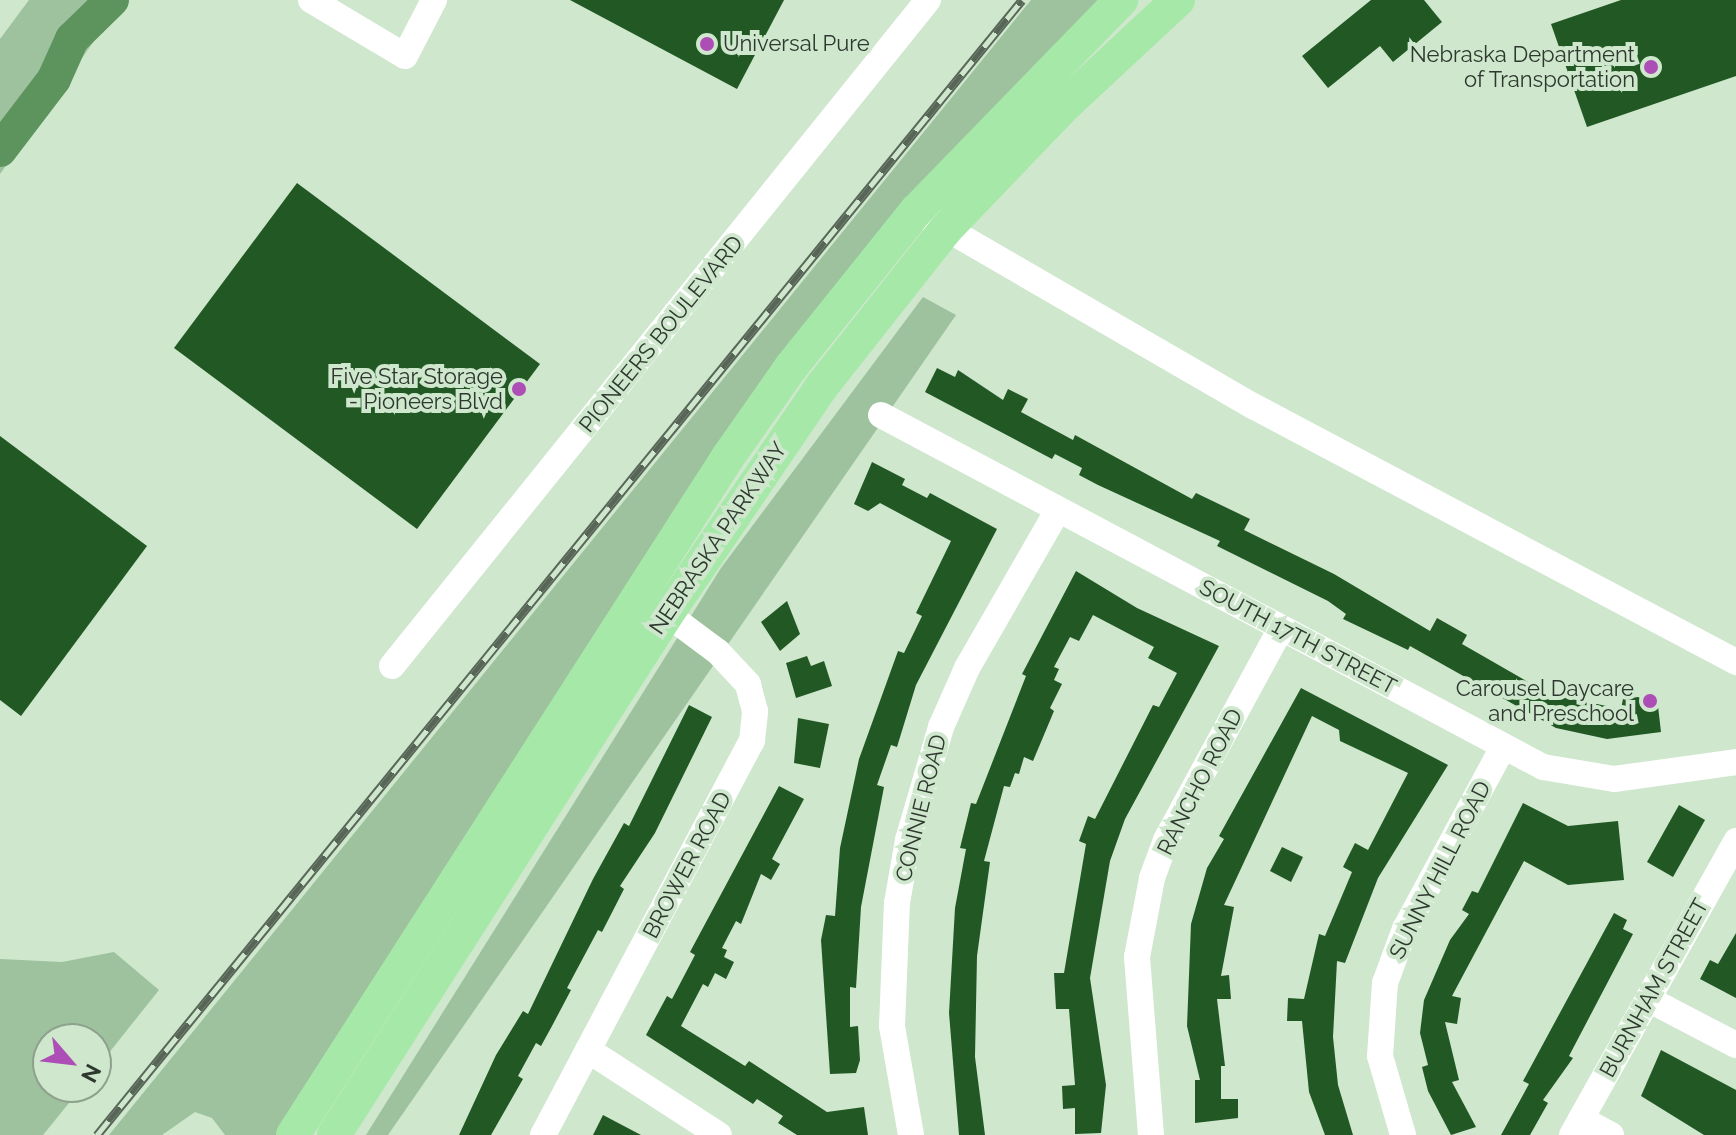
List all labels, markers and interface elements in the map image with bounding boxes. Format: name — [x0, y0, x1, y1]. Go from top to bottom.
place label: Universal Pure — [723, 31, 870, 57]
marker: Universal Pure — [698, 35, 716, 53]
place label: Nebraska Department of Transportation — [1410, 41, 1635, 92]
marker: Nebraska Department of Transportation — [1642, 58, 1660, 76]
street label: PIONEERS BOULEVARD — [574, 230, 748, 438]
place label: Five Star Storage - Pioneers Blvd — [330, 363, 503, 414]
marker: Five Star Storage - Pioneers Blvd — [510, 380, 528, 398]
street label: NEBRASKA PARKWAY — [644, 436, 792, 640]
street label: SOUTH 17TH STREET — [1195, 574, 1401, 700]
place label: Carousel Daycare and Preschool — [1455, 675, 1634, 726]
marker: Carousel Daycare and Preschool — [1641, 692, 1659, 710]
street label: RANCHO ROAD — [1152, 704, 1248, 860]
street label: CONNIE ROAD — [890, 732, 952, 884]
street label: SUNNY HILL ROAD — [1383, 776, 1497, 964]
street label: BROWER ROAD — [637, 787, 737, 943]
street label: BURNHAM STREET — [1594, 894, 1714, 1082]
north arrow — [32, 1023, 112, 1103]
text: N — [76, 1060, 107, 1087]

